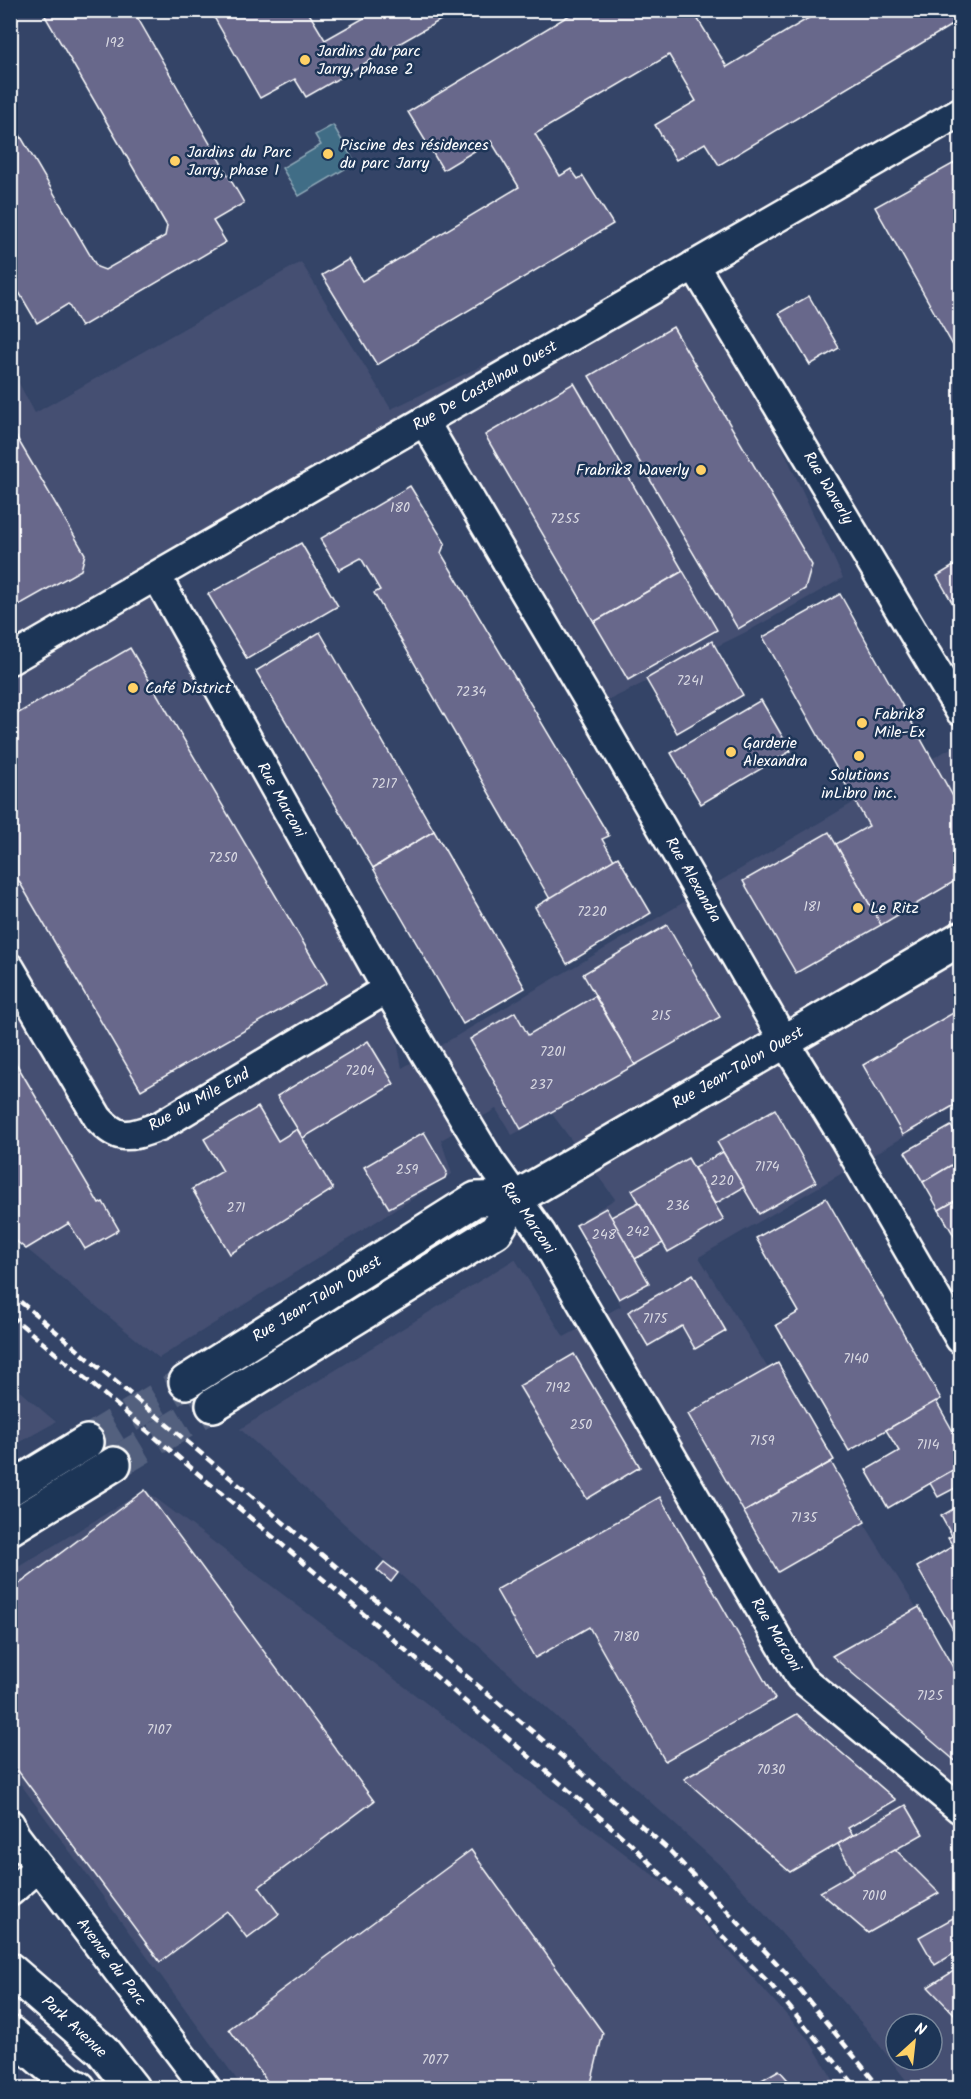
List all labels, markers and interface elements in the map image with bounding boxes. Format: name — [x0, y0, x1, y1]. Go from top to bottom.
house number: 192 — [105, 32, 125, 54]
place label: Jardins du parc Jarry, phase 2 — [317, 39, 421, 82]
marker: Jardins du parc Jarry, phase 2 — [298, 53, 312, 67]
place label: Piscine des résidences du parc Jarry — [340, 133, 489, 176]
place label: Jardins du Parc Jarry, phase 1 — [187, 140, 292, 183]
marker: Piscine des résidences du parc Jarry — [321, 147, 335, 161]
marker: Jardins du Parc Jarry, phase 1 — [168, 154, 182, 168]
street label: Rue De Castelnau Ouest — [408, 334, 563, 438]
street label: Rue Waverly — [796, 447, 860, 530]
place label: Frabrik8 Waverly — [576, 458, 689, 483]
marker: Frabrik8 Waverly — [694, 463, 708, 477]
house number: 180 — [390, 497, 410, 519]
house number: 7255 — [550, 508, 581, 530]
house number: 7241 — [677, 670, 703, 692]
place label: Café District — [145, 676, 232, 701]
marker: Café District — [126, 681, 140, 695]
house number: 7234 — [456, 681, 486, 703]
place label: Fabrik8 Mile-Ex — [874, 702, 926, 745]
marker: Fabrik8 Mile-Ex — [855, 716, 869, 730]
place label: Garderie Alexandra — [743, 731, 808, 774]
marker: Garderie Alexandra — [724, 745, 738, 759]
marker: Solutions inLibro inc. — [852, 749, 866, 763]
street label: Rue Marconi — [250, 758, 313, 843]
place label: Solutions inLibro inc. — [821, 763, 897, 806]
house number: 7217 — [371, 773, 397, 795]
street label: Rue Alexandra — [658, 833, 728, 927]
house number: 7250 — [208, 847, 238, 869]
house number: 181 — [803, 896, 821, 918]
place label: Le Ritz — [870, 896, 919, 921]
house number: 7220 — [577, 901, 607, 923]
marker: Le Ritz — [851, 901, 865, 915]
house number: 215 — [651, 1005, 672, 1027]
street label: Rue Jean-Talon Ouest — [667, 1020, 809, 1116]
house number: 7201 — [540, 1041, 566, 1063]
house number: 7204 — [345, 1060, 375, 1082]
street label: Rue du Mile End — [144, 1061, 255, 1138]
house number: 237 — [530, 1074, 553, 1096]
house number: 7174 — [754, 1156, 780, 1178]
house number: 259 — [396, 1159, 418, 1181]
house number: 220 — [710, 1170, 734, 1192]
street label: Rue Marconi — [494, 1177, 562, 1260]
house number: 236 — [666, 1195, 690, 1217]
house number: 271 — [227, 1197, 245, 1219]
house number: 242 — [626, 1221, 650, 1243]
house number: 248 — [592, 1224, 617, 1246]
street label: Rue Jean-Talon Ouest — [247, 1249, 387, 1349]
house number: 7175 — [643, 1308, 669, 1330]
house number: 7140 — [843, 1348, 869, 1370]
house number: 7192 — [545, 1377, 571, 1399]
house number: 250 — [570, 1414, 592, 1436]
house number: 7159 — [749, 1430, 775, 1452]
house number: 7114 — [917, 1434, 940, 1456]
house number: 7135 — [791, 1507, 819, 1529]
street label: Rue Marconi — [744, 1593, 809, 1678]
house number: 7180 — [613, 1626, 639, 1648]
house number: 7125 — [917, 1685, 945, 1707]
house number: 7107 — [147, 1719, 172, 1741]
house number: 7030 — [757, 1759, 785, 1781]
house number: 7010 — [862, 1885, 886, 1907]
street label: Avenue du Parc — [70, 1913, 152, 2011]
street label: Park Avenue — [35, 1990, 113, 2064]
north arrow — [884, 2012, 944, 2072]
text: N — [910, 2017, 930, 2043]
house number: 7077 — [422, 2049, 449, 2071]

